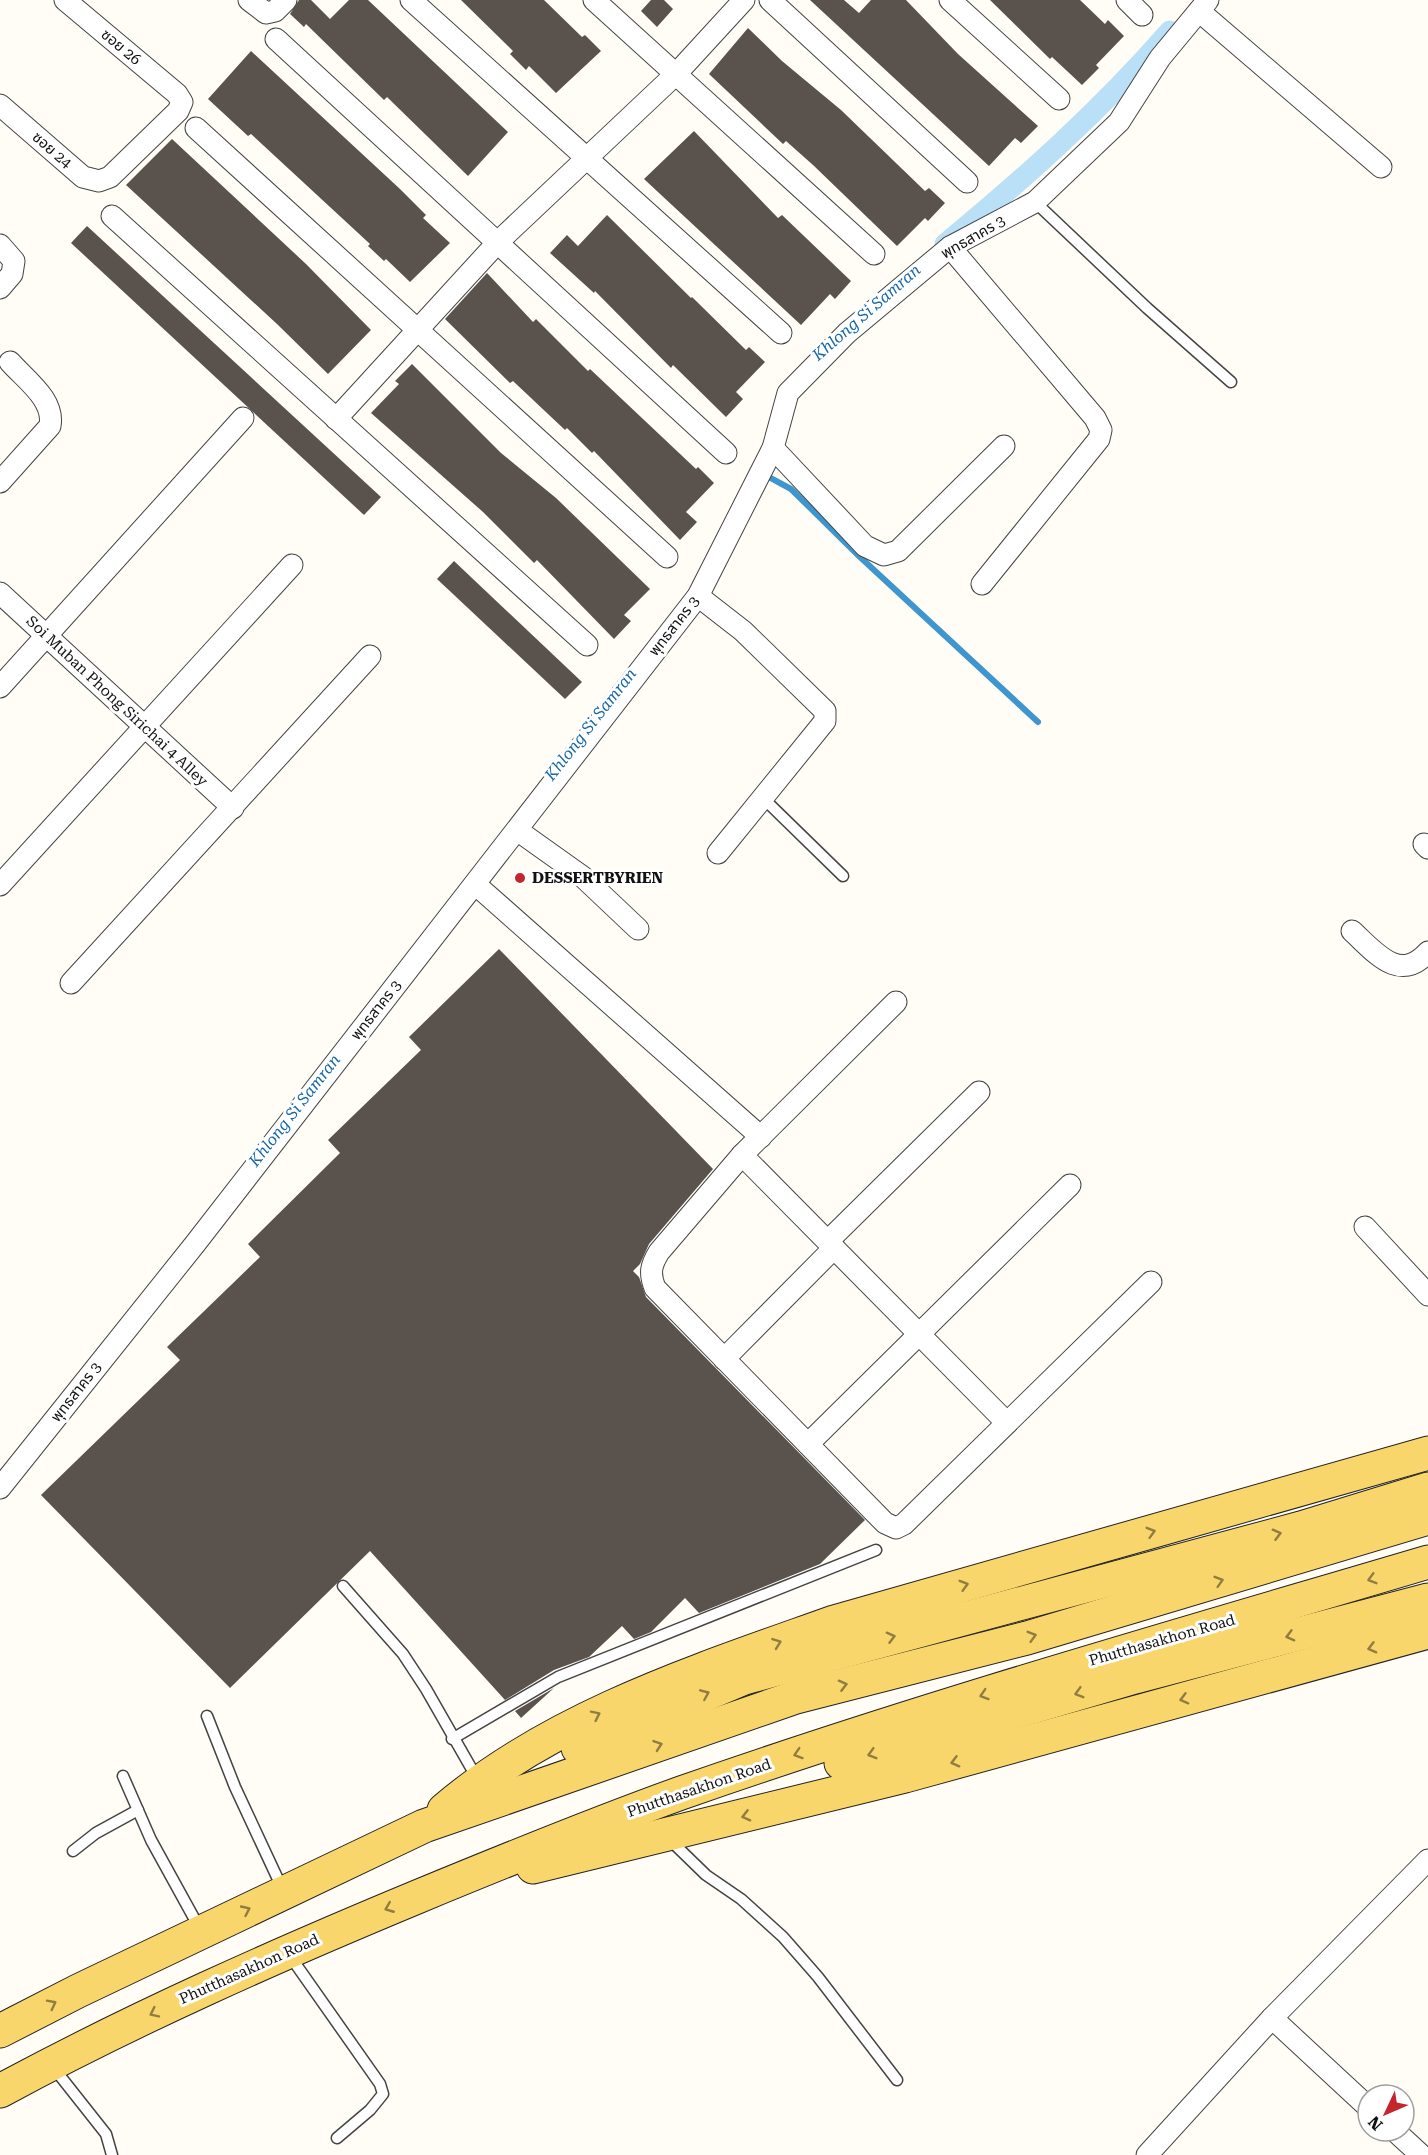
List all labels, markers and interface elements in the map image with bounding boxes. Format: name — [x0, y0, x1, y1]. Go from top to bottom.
street label: ซอย 26 — [97, 25, 145, 69]
street label: ซอย 24 — [29, 128, 76, 172]
street label: พุทธสาคร 3 — [938, 211, 1008, 263]
water label: Khlong Si Samran — [808, 260, 924, 365]
street label: พุทธสาคร 3 — [645, 592, 703, 660]
street label: Soi Muban Phong Sirichai 4 Alley — [23, 612, 212, 790]
water label: Khlong Si Samran — [540, 664, 640, 785]
place label: DESSERTBYRIEN — [532, 869, 664, 887]
marker: DESSERTBYRIEN — [513, 871, 527, 885]
street label: พุทธสาคร 3 — [347, 976, 405, 1044]
water label: Khlong Si Samran — [244, 1050, 344, 1171]
street label: พุทธสาคร 3 — [47, 1358, 105, 1426]
one-way arrow — [1145, 1527, 1156, 1539]
one-way arrow — [1271, 1529, 1281, 1542]
one-way arrow — [1367, 1571, 1377, 1584]
one-way arrow — [1213, 1576, 1224, 1588]
one-way arrow — [958, 1580, 968, 1593]
street label: Phutthasakhon Road — [1087, 1610, 1237, 1669]
one-way arrow — [1285, 1629, 1295, 1642]
one-way arrow — [1026, 1631, 1037, 1643]
one-way arrow — [886, 1632, 896, 1645]
one-way arrow — [771, 1637, 782, 1650]
one-way arrow — [1367, 1640, 1377, 1653]
one-way arrow — [838, 1680, 848, 1692]
one-way arrow — [1074, 1686, 1085, 1698]
one-way arrow — [979, 1688, 990, 1700]
one-way arrow — [699, 1689, 710, 1701]
one-way arrow — [1179, 1692, 1189, 1704]
one-way arrow — [590, 1711, 601, 1723]
one-way arrow — [652, 1740, 663, 1753]
one-way arrow — [793, 1746, 804, 1759]
one-way arrow — [867, 1747, 878, 1759]
street label: Phutthasakhon Road — [625, 1755, 774, 1821]
one-way arrow — [950, 1755, 961, 1767]
one-way arrow — [741, 1809, 751, 1822]
one-way arrow — [385, 1901, 396, 1913]
one-way arrow — [240, 1906, 251, 1918]
street label: Phutthasakhon Road — [176, 1930, 322, 2008]
one-way arrow — [46, 2000, 57, 2012]
one-way arrow — [149, 2006, 160, 2017]
north arrow — [1356, 2083, 1416, 2143]
text: N — [1364, 2112, 1387, 2134]

